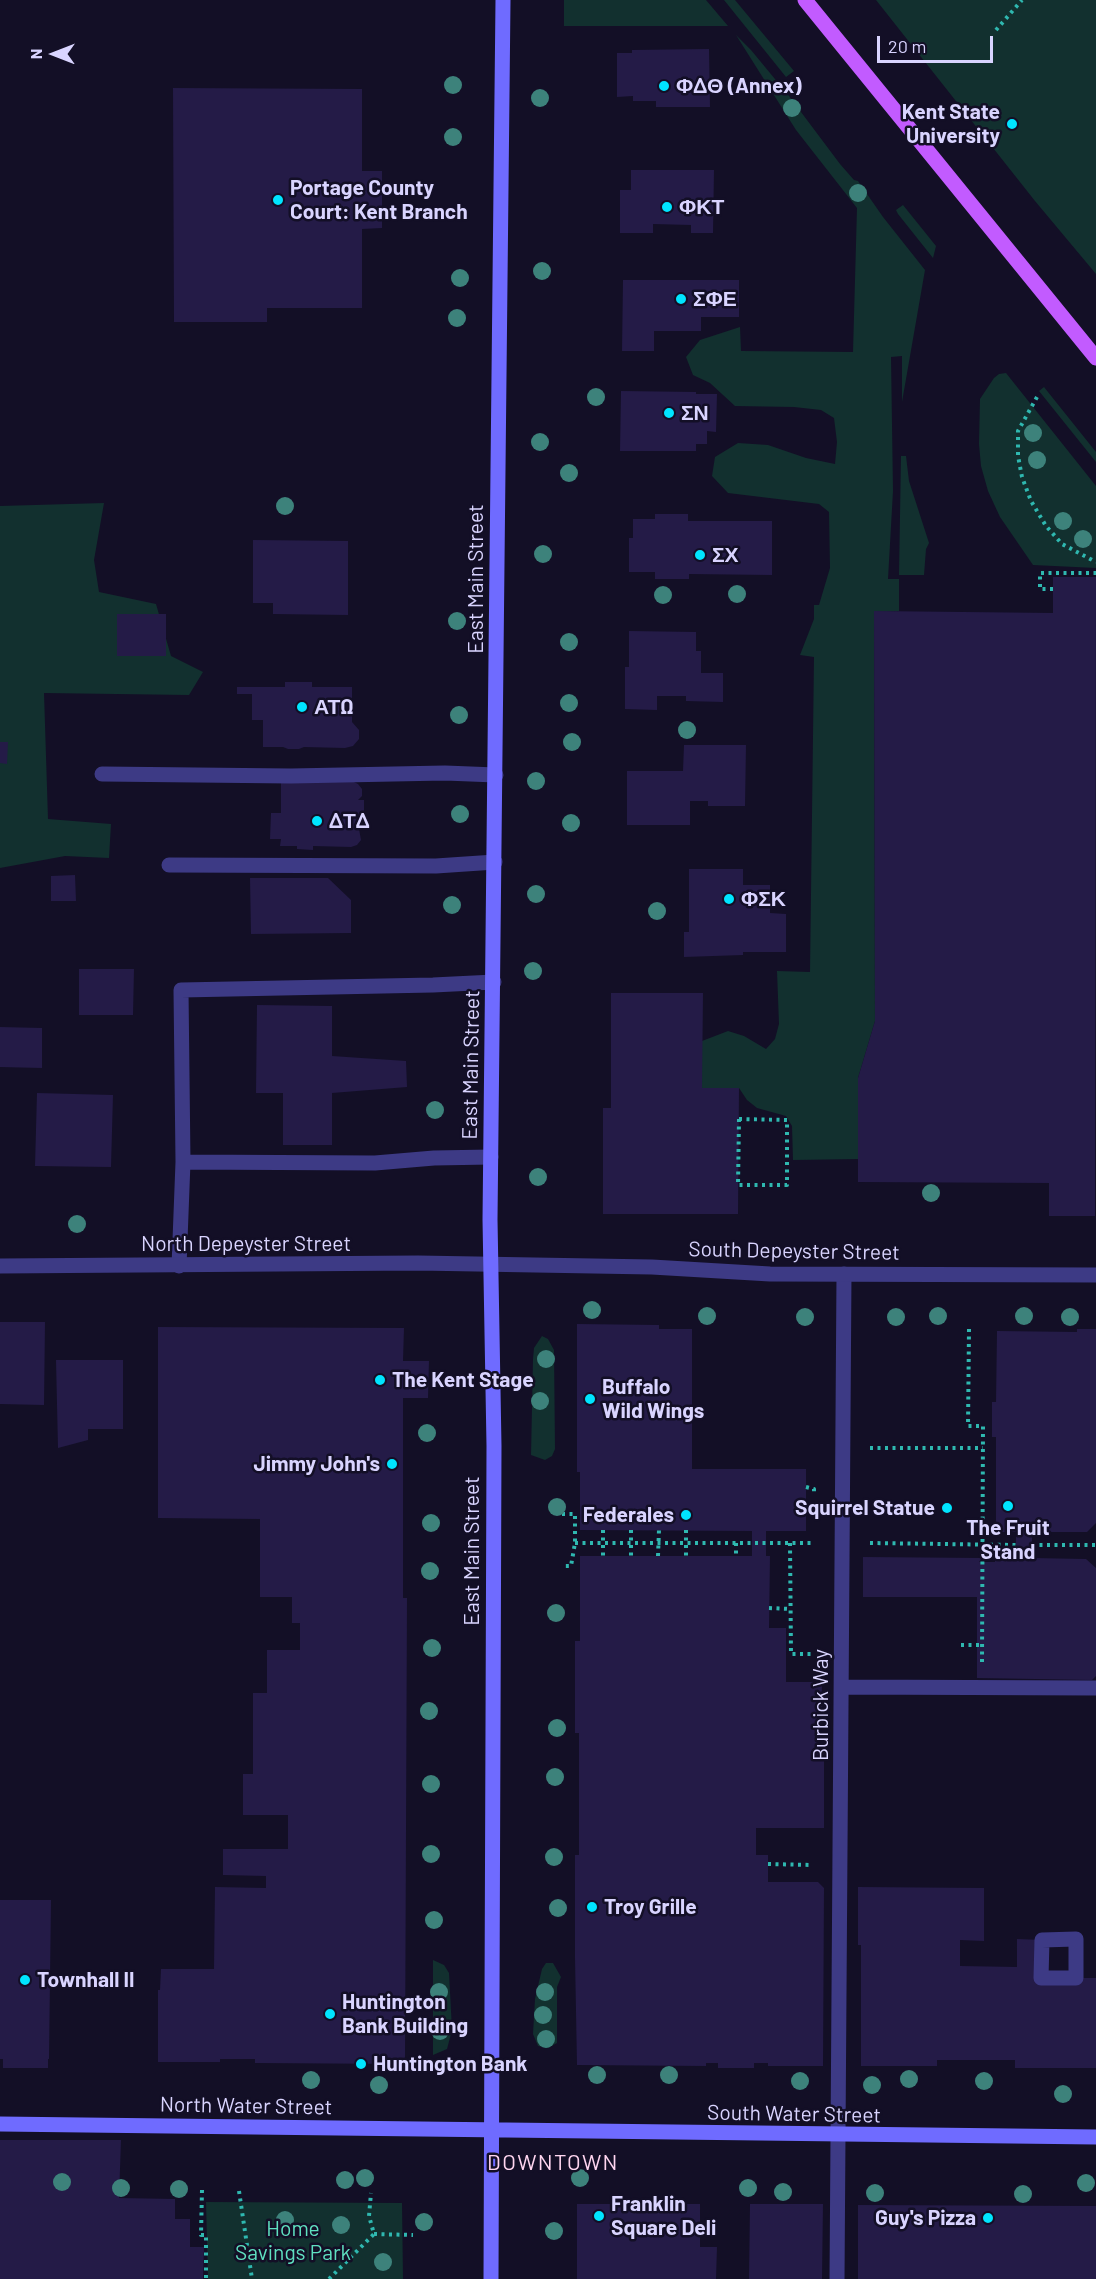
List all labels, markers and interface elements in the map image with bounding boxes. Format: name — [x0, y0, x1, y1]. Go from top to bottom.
north arrow — [24, 24, 84, 84]
scale bar — [880, 24, 996, 62]
text: 20 m — [888, 35, 926, 57]
text: N — [26, 49, 45, 59]
place label: ΦΔΘ (Annex) — [676, 73, 801, 99]
marker: ΦΔΘ (Annex) — [657, 79, 671, 93]
place label: Kent State University — [902, 99, 1000, 149]
marker: Kent State University — [1005, 117, 1019, 131]
place label: Portage County Court: Kent Branch — [290, 175, 468, 225]
marker: Portage County Court: Kent Branch — [271, 193, 285, 207]
place label: ΦΚΤ — [679, 194, 724, 220]
marker: ΦΚΤ — [660, 200, 674, 214]
place label: ΣΦΕ — [693, 286, 737, 312]
marker: ΣΦΕ — [674, 292, 688, 306]
place label: ΣΝ — [681, 400, 709, 426]
marker: ΣΝ — [662, 406, 676, 420]
street label: East Main Street — [463, 504, 489, 654]
place label: ΣΧ — [712, 542, 739, 568]
marker: ΣΧ — [693, 548, 707, 562]
place label: ΑΤΩ — [314, 694, 354, 720]
marker: ΑΤΩ — [295, 700, 309, 714]
place label: ΔΤΔ — [329, 808, 370, 834]
marker: ΔΤΔ — [310, 814, 324, 828]
place label: ΦΣΚ — [741, 886, 786, 912]
marker: ΦΣΚ — [722, 892, 736, 906]
street label: East Main Street — [457, 990, 485, 1140]
street label: North Depeyster Street — [141, 1231, 351, 1257]
street label: South Depeyster Street — [688, 1237, 900, 1265]
place label: The Kent Stage — [392, 1367, 534, 1393]
marker: The Kent Stage — [373, 1373, 387, 1387]
place label: Buffalo Wild Wings — [602, 1374, 704, 1424]
marker: Buffalo Wild Wings — [583, 1392, 597, 1406]
place label: Jimmy John's — [253, 1451, 380, 1477]
marker: Jimmy John's — [385, 1457, 399, 1471]
street label: East Main Street — [459, 1476, 485, 1626]
place label: Squirrel Statue — [795, 1495, 935, 1521]
marker: The Fruit Stand — [1001, 1499, 1015, 1513]
marker: Squirrel Statue — [940, 1501, 954, 1515]
place label: Federales — [583, 1502, 674, 1528]
marker: Federales — [679, 1508, 693, 1522]
place label: The Fruit Stand — [966, 1515, 1050, 1565]
street label: Burbick Way — [808, 1649, 834, 1761]
place label: Troy Grille — [604, 1894, 697, 1920]
marker: Troy Grille — [585, 1900, 599, 1914]
place label: Townhall II — [37, 1967, 135, 1993]
marker: Townhall II — [18, 1973, 32, 1987]
place label: Huntington Bank Building — [342, 1989, 468, 2039]
marker: Huntington Bank Building — [323, 2007, 337, 2021]
place label: Huntington Bank — [373, 2051, 528, 2077]
marker: Huntington Bank — [354, 2057, 368, 2071]
street label: North Water Street — [160, 2092, 332, 2120]
street label: South Water Street — [707, 2100, 881, 2128]
district label: DOWNTOWN — [487, 2150, 619, 2176]
place label: Franklin Square Deli — [611, 2191, 716, 2241]
place label: Guy's Pizza — [875, 2205, 976, 2231]
marker: Franklin Square Deli — [592, 2209, 606, 2223]
marker: Guy's Pizza — [981, 2211, 995, 2225]
park label: Home Savings Park — [235, 2216, 351, 2266]

